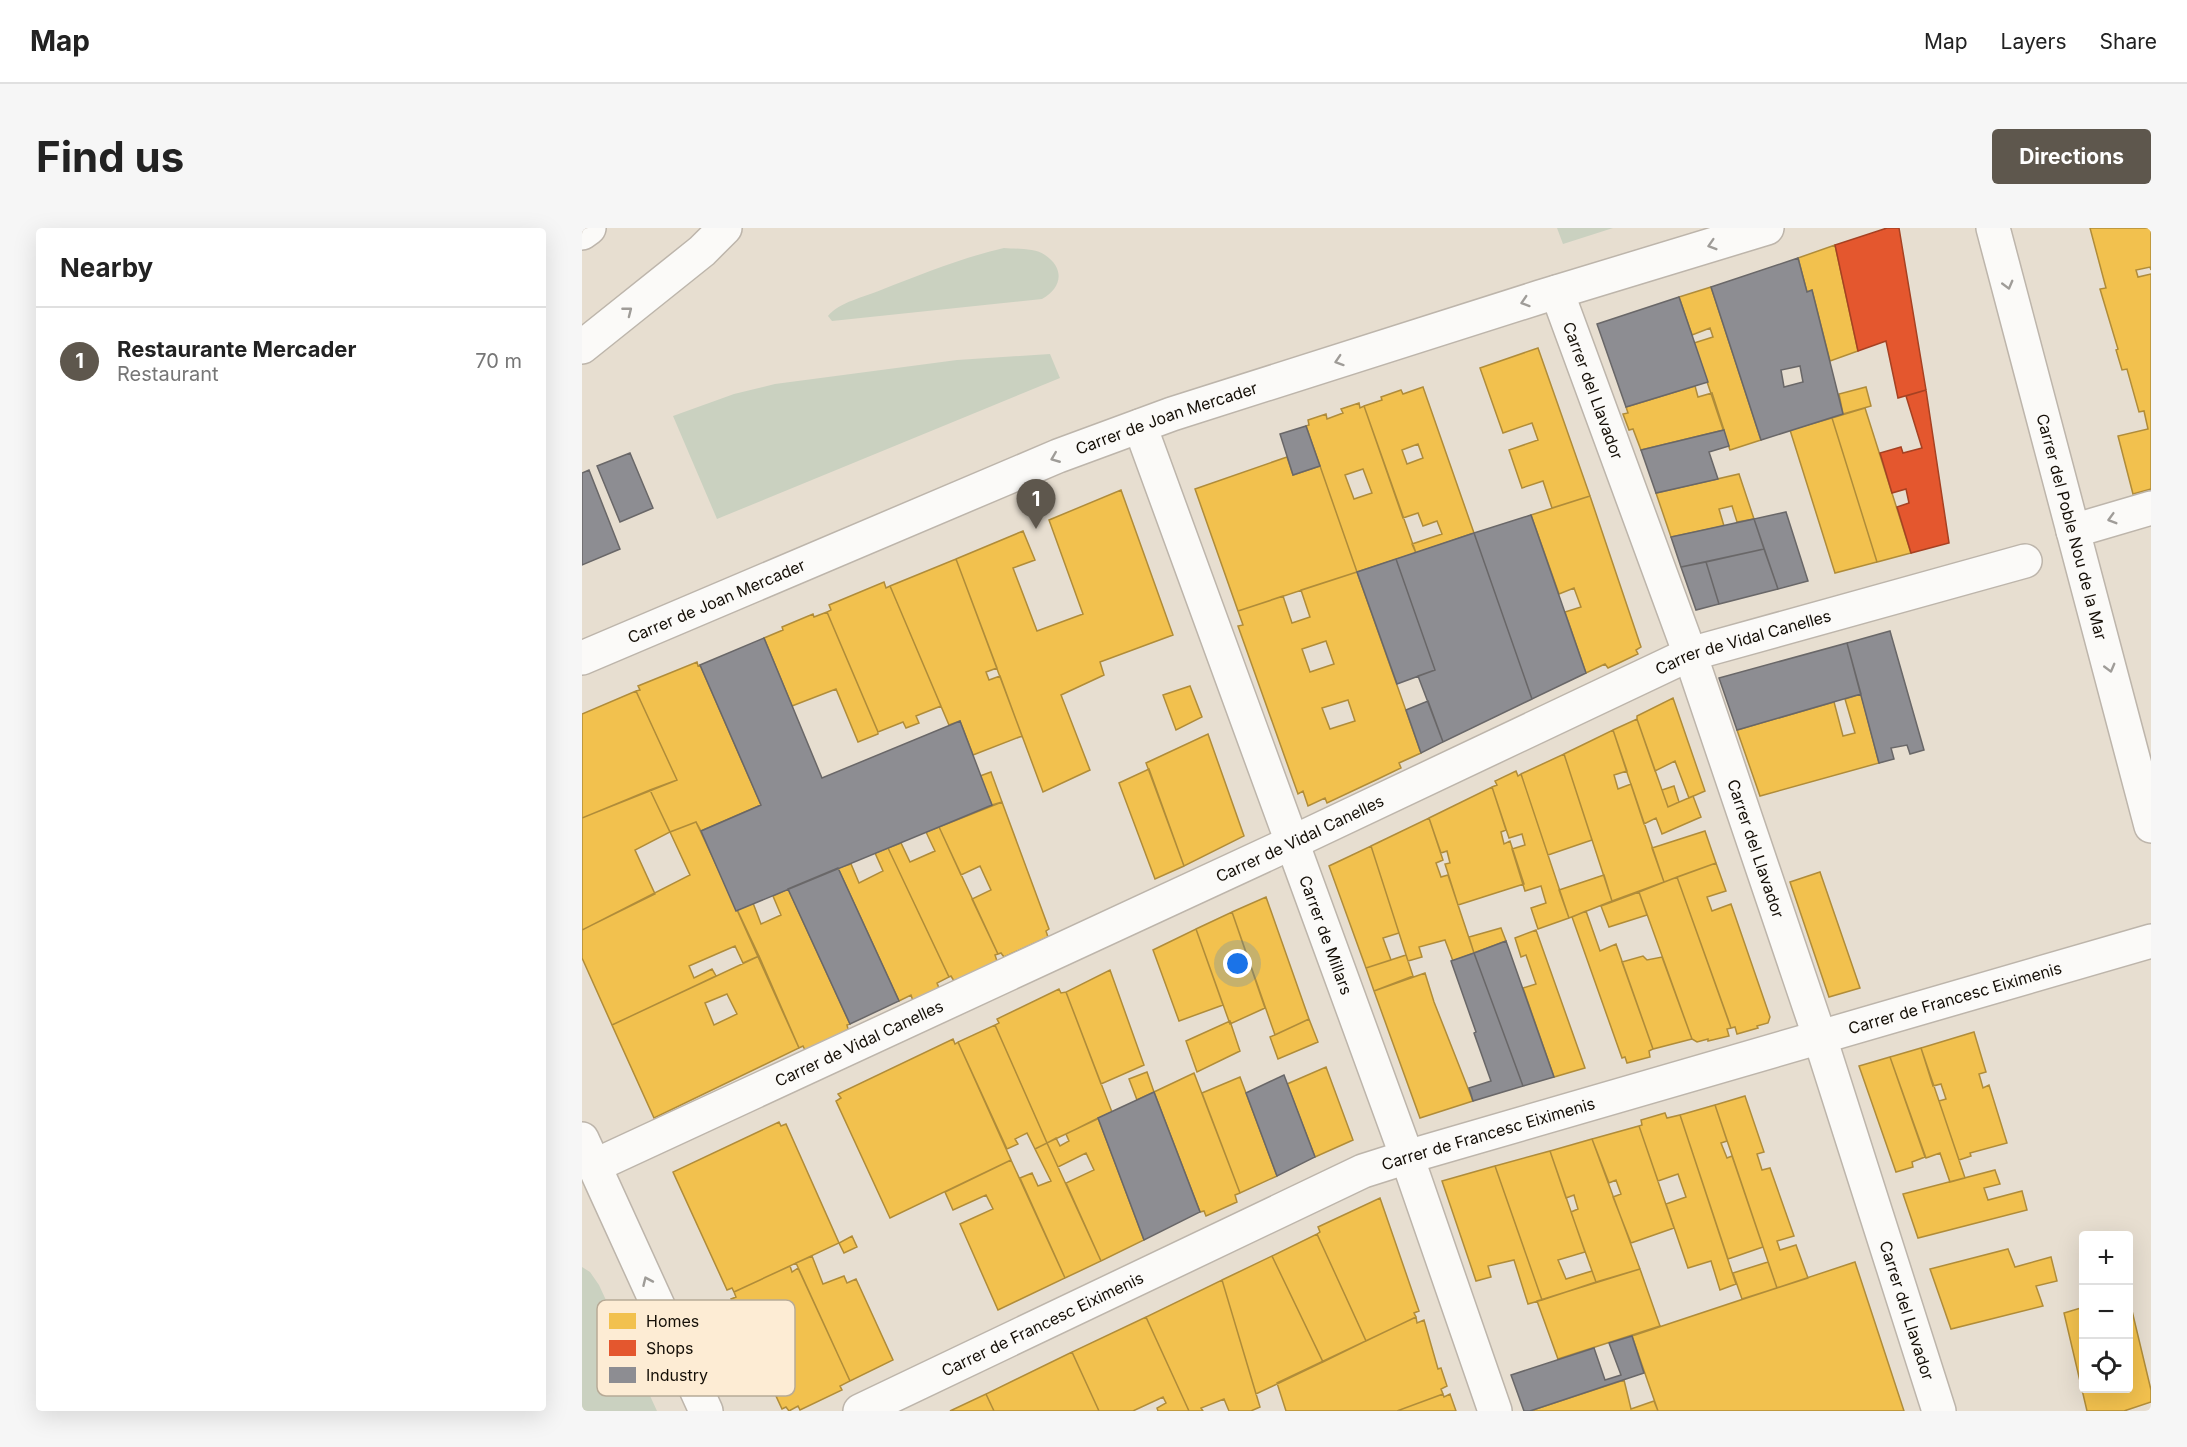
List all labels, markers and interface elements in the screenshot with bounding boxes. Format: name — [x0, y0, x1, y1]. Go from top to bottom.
text: Map — [30, 24, 90, 58]
text: Map — [1924, 29, 1968, 54]
text: Layers — [2001, 29, 2067, 54]
text: Share — [2100, 29, 2157, 54]
button: Directions — [1992, 129, 2151, 184]
text: Find us — [36, 131, 184, 182]
one-way arrow — [1707, 238, 1718, 250]
text: Nearby — [60, 252, 153, 283]
one-way arrow — [2001, 279, 2013, 289]
one-way arrow — [1520, 295, 1531, 307]
one-way arrow — [621, 308, 632, 319]
street label: Carrer del Llavador — [1559, 319, 1628, 462]
text: Restaurante Mercader — [117, 336, 356, 362]
text: 1 — [75, 349, 84, 373]
text: 70 m — [475, 349, 522, 373]
one-way arrow — [1334, 354, 1345, 366]
text: Restaurant — [117, 362, 219, 386]
street label: Carrer de Joan Mercader — [1073, 378, 1260, 459]
street label: Carrer del Poble Nou de la Mar — [2032, 411, 2111, 642]
one-way arrow — [1051, 451, 1062, 463]
pin: 1 — [1016, 480, 1056, 529]
one-way arrow — [2107, 512, 2117, 525]
street label: Carrer de Joan Mercader — [625, 554, 808, 647]
street label: Carrer de Vidal Canelles — [1652, 605, 1833, 679]
one-way arrow — [2102, 663, 2115, 673]
street label: Carrer del Llavador — [1723, 777, 1789, 920]
street label: Carrer de Vidal Canelles — [1213, 791, 1387, 886]
street label: Carrer de Millars — [1295, 873, 1357, 998]
your location — [1223, 949, 1252, 978]
street label: Carrer de Francesc Eiximenis — [1846, 957, 2064, 1038]
street label: Carrer de Vidal Canelles — [772, 996, 946, 1091]
street label: Carrer de Francesc Eiximenis — [1379, 1093, 1597, 1174]
map controls — [2079, 1231, 2133, 1393]
button: + — [2079, 1231, 2133, 1285]
street label: Carrer del Llavador — [1875, 1238, 1938, 1383]
street label: Carrer de Francesc Eiximenis — [938, 1267, 1147, 1381]
one-way arrow — [642, 1277, 654, 1288]
button: − — [2079, 1285, 2133, 1339]
legend — [597, 1300, 795, 1396]
text: Homes — [646, 1311, 699, 1331]
text: Shops — [646, 1338, 694, 1358]
button: locate — [2079, 1339, 2133, 1393]
text: Industry — [646, 1365, 708, 1385]

